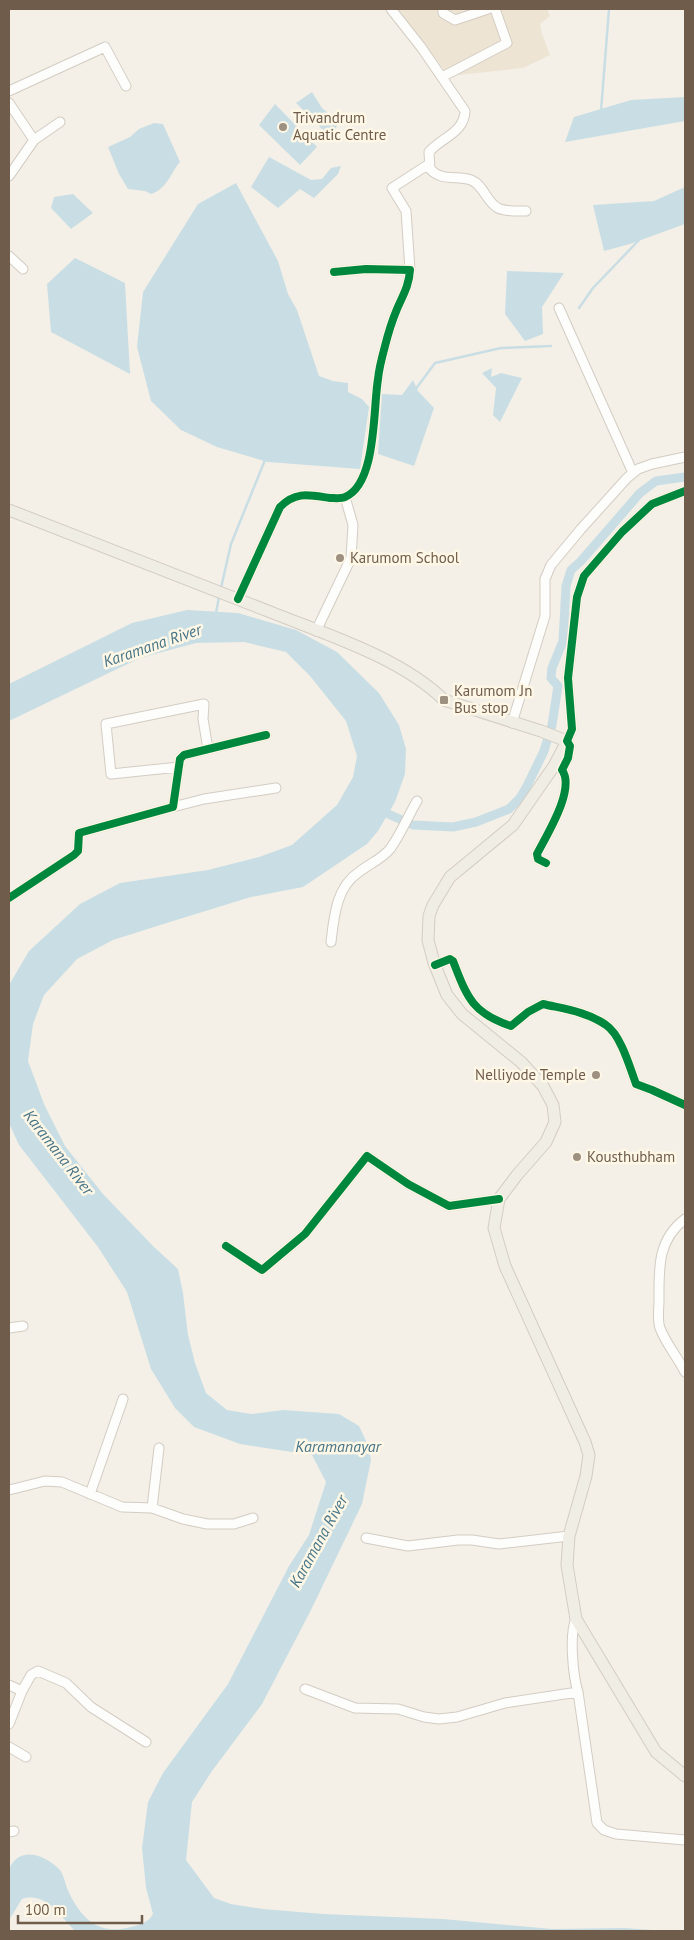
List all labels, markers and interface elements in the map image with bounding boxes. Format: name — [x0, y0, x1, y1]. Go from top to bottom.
place label: Trivandrum Aquatic Centre — [293, 108, 386, 144]
marker: Trivandrum Aquatic Centre — [277, 121, 289, 133]
place label: Karumom School — [350, 548, 460, 567]
marker: Karumom School — [334, 552, 346, 564]
water label: Karamana River — [100, 618, 205, 671]
place label: Karumom Jn Bus stop — [454, 681, 532, 717]
marker: Karumom Jn Bus stop — [438, 694, 450, 706]
place label: Nelliyode Temple — [475, 1065, 586, 1084]
marker: Nelliyode Temple — [590, 1069, 602, 1081]
water label: Karamana River — [20, 1105, 100, 1200]
place label: Kousthubham — [587, 1147, 675, 1166]
marker: Kousthubham — [571, 1151, 583, 1163]
water label: Karamanayar — [295, 1436, 383, 1456]
water label: Karamana River — [284, 1490, 352, 1591]
scale bar — [18, 1892, 141, 1924]
text: 100 m — [25, 1900, 66, 1919]

